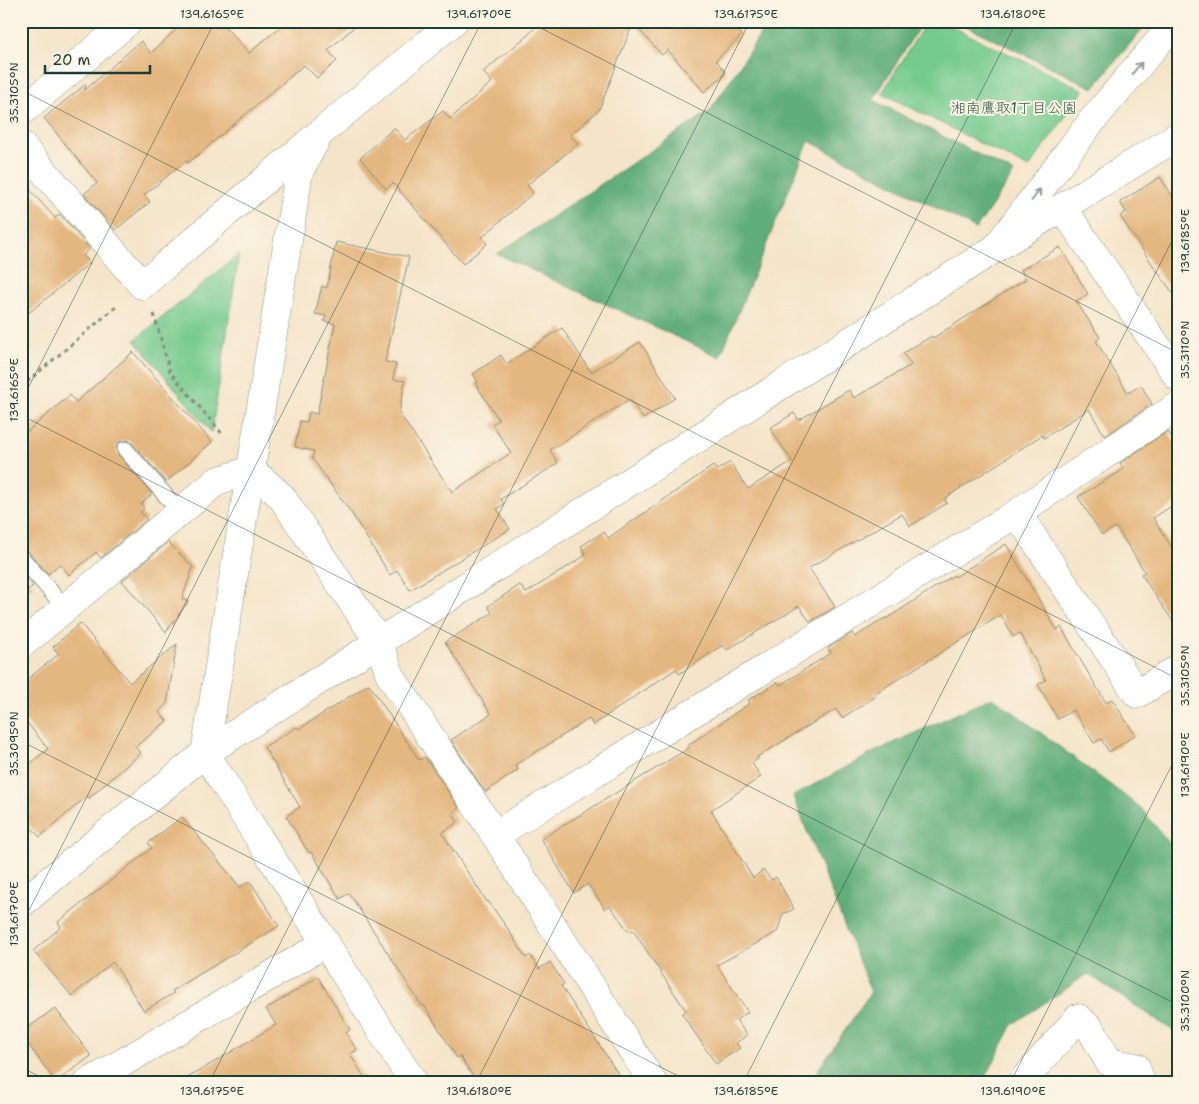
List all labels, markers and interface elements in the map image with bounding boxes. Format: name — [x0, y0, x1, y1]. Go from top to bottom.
text: 139.6165°E — [180, 6, 244, 22]
text: 139.6170°E — [446, 6, 512, 22]
text: 139.6175°E — [714, 6, 778, 22]
text: 139.6180°E — [980, 6, 1046, 22]
scale bar — [45, 42, 150, 74]
text: 20 m — [52, 50, 91, 70]
text: 35.3105°N — [6, 62, 22, 124]
one-way arrow — [1131, 62, 1142, 75]
park label: 湘南鷹取1丁目公園 — [951, 98, 1077, 118]
one-way arrow — [1030, 189, 1041, 202]
text: 139.6185°E — [1177, 209, 1193, 273]
text: 35.3110°N — [1177, 321, 1193, 379]
text: 139.6165°E — [6, 358, 22, 422]
text: 35.3105°N — [1177, 645, 1193, 707]
text: 35.3095°N — [6, 711, 22, 777]
text: 139.6190°E — [1177, 732, 1193, 798]
text: 139.6170°E — [6, 881, 22, 947]
text: 35.3100°N — [1177, 970, 1193, 1032]
text: 139.6175°E — [180, 1083, 244, 1099]
text: 139.6180°E — [446, 1083, 512, 1099]
text: 139.6185°E — [714, 1083, 778, 1099]
text: 139.6190°E — [980, 1083, 1046, 1099]

